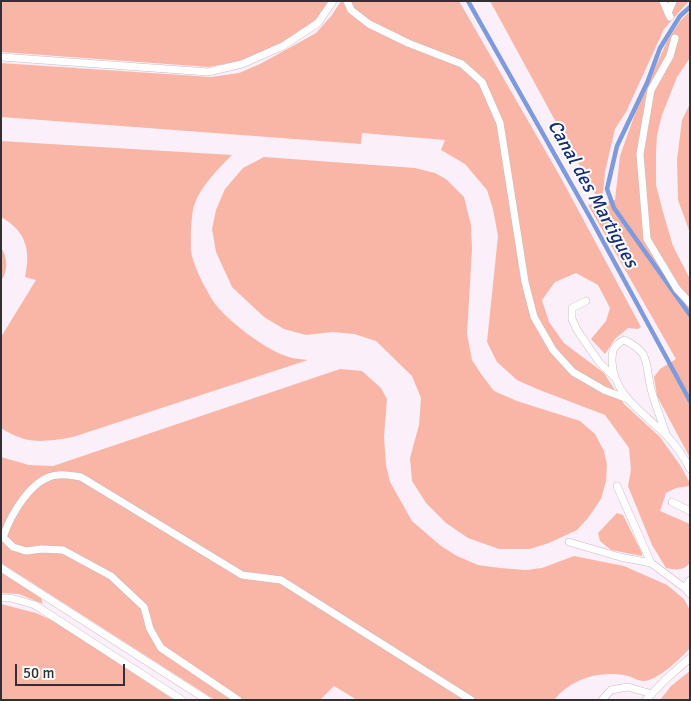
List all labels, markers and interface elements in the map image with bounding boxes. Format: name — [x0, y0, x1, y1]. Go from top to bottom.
water label: Canal des Martigues — [542, 116, 642, 272]
scale bar — [18, 654, 128, 686]
text: 50 m — [23, 664, 54, 682]

